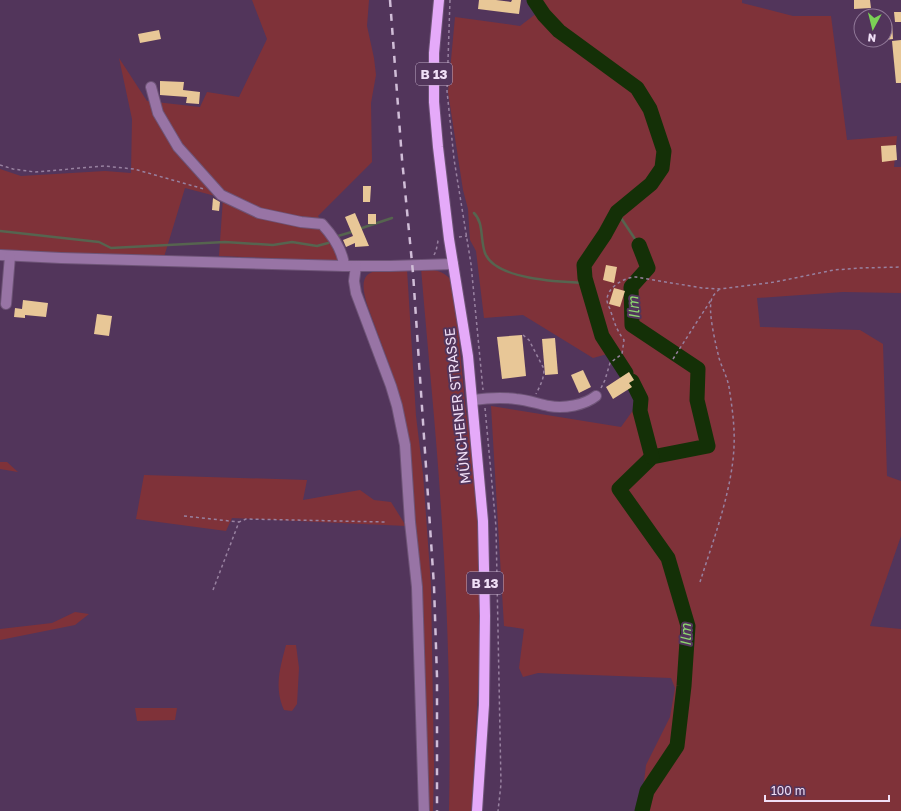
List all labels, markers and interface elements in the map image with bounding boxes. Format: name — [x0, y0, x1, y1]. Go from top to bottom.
north arrow — [853, 8, 893, 48]
text: N — [867, 31, 877, 45]
road number: B 13 — [416, 63, 452, 85]
water label: Ilm — [623, 295, 643, 320]
street label: MÜNCHENER STRASSE — [440, 327, 474, 485]
road number: B 13 — [467, 572, 503, 594]
water label: Ilm — [676, 623, 694, 646]
scale bar — [765, 777, 889, 803]
text: 100 m — [771, 783, 805, 798]

